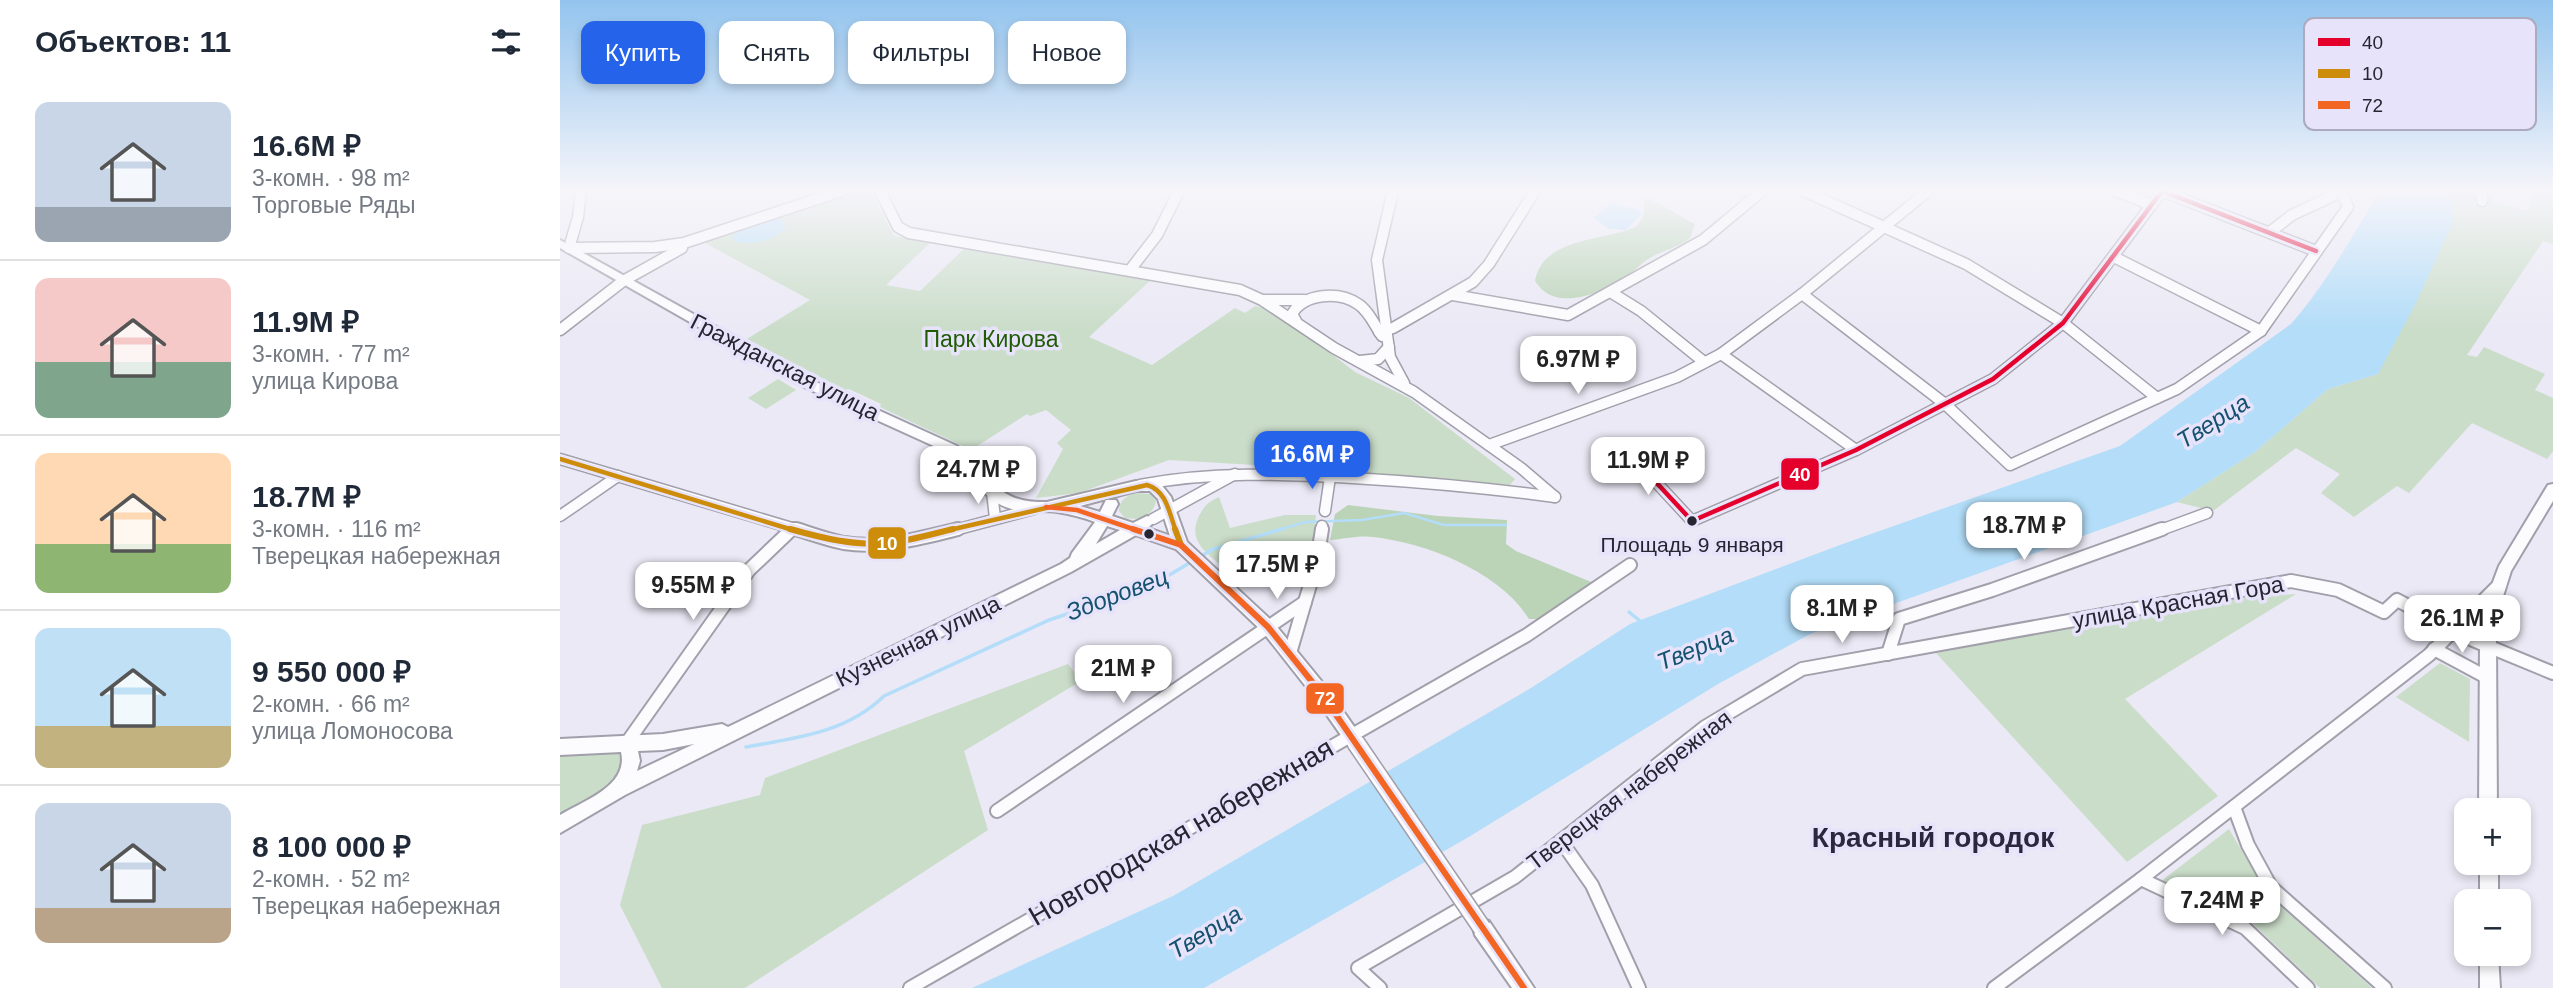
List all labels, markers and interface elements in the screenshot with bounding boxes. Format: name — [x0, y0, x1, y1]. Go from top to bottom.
legend — [2304, 18, 2536, 130]
chip: Купить — [581, 21, 705, 84]
chip: Снять — [719, 21, 834, 84]
chip: Фильтры — [848, 21, 994, 84]
chip: Новое — [1008, 21, 1126, 84]
icon: filters — [487, 23, 525, 61]
text: Объектов: 11 — [35, 25, 231, 58]
text: 40 — [2362, 32, 2383, 53]
text: 10 — [2362, 63, 2383, 84]
text: 72 — [2362, 95, 2383, 116]
text: 16.6M ₽ — [252, 129, 361, 162]
icon: home — [91, 130, 175, 214]
text: 3-комн. · 98 m² — [252, 165, 410, 191]
text: Торговые Ряды — [252, 192, 415, 218]
text: 11.9M ₽ — [252, 305, 360, 338]
icon: home — [91, 306, 175, 390]
street label: Гражданская улица — [686, 308, 884, 426]
park label: Парк Кирова — [923, 326, 1059, 352]
pin: 6.97M ₽ — [1513, 336, 1643, 396]
text: 3-комн. · 77 m² — [252, 341, 410, 367]
text: 6.97M ₽ — [1536, 346, 1620, 372]
text: улица Кирова — [252, 368, 398, 394]
water label: Тверца — [2172, 388, 2254, 454]
pin: 16.6M ₽ — [1247, 432, 1377, 491]
pin: 11.9M ₽ — [1583, 438, 1713, 497]
text: 16.6M ₽ — [1270, 441, 1354, 467]
pin: 24.7M ₽ — [913, 447, 1043, 506]
text: 11.9M ₽ — [1607, 447, 1689, 473]
text: 24.7M ₽ — [936, 456, 1020, 482]
line badge: 40 — [1780, 457, 1820, 491]
text: 40 — [1789, 464, 1811, 485]
text: 18.7M ₽ — [252, 480, 361, 513]
icon: home — [91, 481, 175, 565]
pin: 18.7M ₽ — [1959, 503, 2089, 562]
text: 18.7M ₽ — [1982, 512, 2066, 538]
marker: Площадь 9 января — [1685, 514, 1699, 528]
text: 3-комн. · 116 m² — [252, 516, 421, 542]
line badge: 10 — [867, 526, 907, 560]
unlabelled marker — [1142, 527, 1156, 541]
text: 10 — [876, 533, 898, 554]
place label: Площадь 9 января — [1600, 533, 1784, 556]
pin: 17.5M ₽ — [1212, 542, 1342, 601]
text: Тверецкая набережная — [252, 543, 501, 569]
text: 17.5M ₽ — [1235, 551, 1319, 577]
pin: 9.55M ₽ — [628, 562, 758, 622]
water label: Здоровец — [1062, 562, 1172, 626]
street label: улица Красная Гора — [2070, 571, 2286, 633]
text: 9.55M ₽ — [651, 572, 735, 598]
pin: 8.1M ₽ — [1785, 586, 1899, 645]
street label: Кузнечная улица — [832, 590, 1005, 692]
text: 8.1M ₽ — [1807, 595, 1877, 621]
pin: 26.1M ₽ — [2397, 596, 2527, 655]
text: 26.1M ₽ — [2420, 605, 2504, 631]
water label: Тверца — [1653, 621, 1737, 675]
pin: 21M ₽ — [1074, 646, 1172, 705]
text: 9 550 000 ₽ — [252, 655, 411, 688]
text: 21M ₽ — [1091, 655, 1155, 681]
icon: home — [91, 656, 175, 740]
line badge: 72 — [1305, 682, 1345, 715]
text: 72 — [1314, 688, 1336, 709]
text: 2-комн. · 66 m² — [252, 691, 410, 717]
street label: Тверецкая набережная — [1522, 705, 1736, 875]
text: улица Ломоносова — [252, 718, 453, 744]
street label: Новгородская набережная — [1023, 732, 1339, 932]
map controls — [2454, 798, 2531, 966]
button: + — [2454, 798, 2531, 875]
district label: Красный городок — [1812, 822, 2055, 853]
text: 8 100 000 ₽ — [252, 830, 411, 863]
icon: home — [91, 831, 175, 915]
text: 2-комн. · 52 m² — [252, 866, 410, 892]
pin: 7.24M ₽ — [2157, 878, 2287, 937]
text: 7.24M ₽ — [2180, 887, 2264, 913]
button: − — [2454, 889, 2531, 966]
text: Тверецкая набережная — [252, 893, 501, 919]
water label: Тверца — [1164, 900, 1246, 964]

